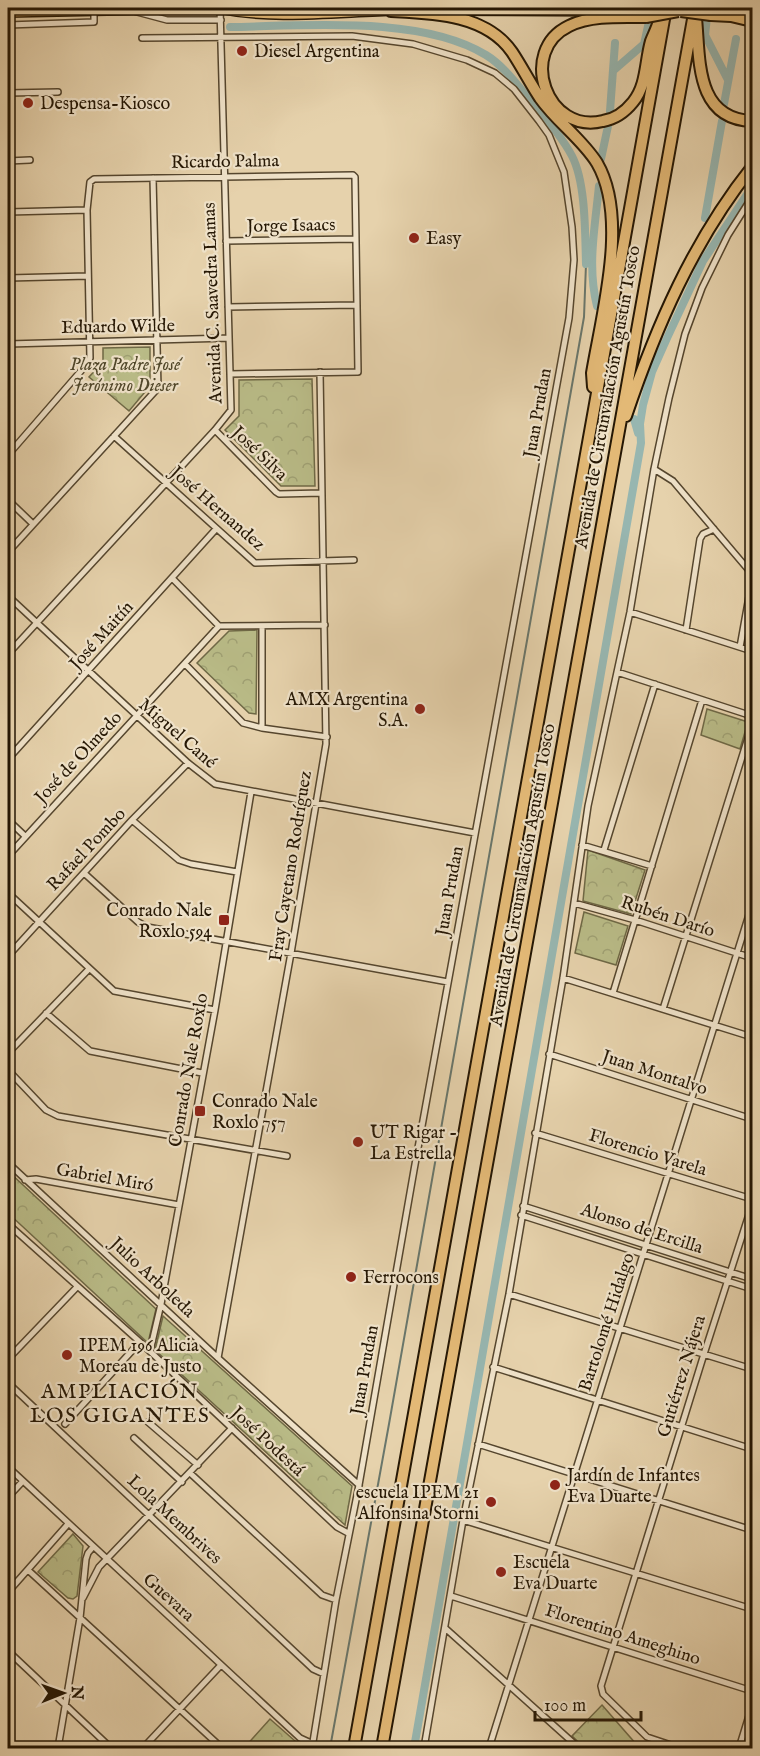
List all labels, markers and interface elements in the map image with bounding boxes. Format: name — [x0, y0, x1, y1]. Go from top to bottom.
place label: Diesel Argentina — [254, 41, 380, 64]
marker: Diesel Argentina — [235, 44, 249, 58]
place label: Despensa-Kiosco — [40, 93, 171, 116]
marker: Despensa-Kiosco — [21, 96, 35, 110]
street label: Ricardo Palma — [171, 150, 280, 175]
street label: Avenida C. Saavedra Lamas — [198, 202, 229, 405]
street label: Jorge Isaacs — [244, 214, 336, 239]
place label: Easy — [426, 228, 462, 251]
marker: Easy — [407, 231, 421, 245]
street label: Avenida de Circunvalación Agustín Tosco — [570, 244, 647, 551]
street label: Eduardo Wilde — [61, 315, 175, 340]
park label: Plaza Padre José Jerónimo Dieser — [70, 354, 183, 398]
street label: Juan Prudan — [519, 366, 558, 462]
street label: José Silva — [225, 420, 292, 487]
street label: José Hernandez — [163, 460, 269, 557]
street label: José Maitín — [64, 596, 139, 677]
place label: AMX Argentina S.A. — [285, 689, 408, 733]
street label: Miguel Cané — [133, 694, 221, 774]
marker: AMX Argentina S.A. — [413, 702, 427, 716]
street label: José de Olmedo — [29, 707, 128, 811]
street label: Avenida de Circunvalación Agustín Tosco — [485, 722, 562, 1029]
street label: Fray Cayetano Rodríguez — [265, 769, 318, 963]
street label: Rafael Pombo — [43, 803, 132, 897]
street label: Juan Prudan — [431, 844, 470, 940]
street label: Rubén Darío — [618, 891, 718, 944]
place label: Conrado Nale Roxlo 594 — [106, 900, 212, 944]
marker: Conrado Nale Roxlo 594 — [217, 913, 231, 927]
street label: Conrado Nale Roxlo — [165, 991, 214, 1149]
street label: Juan Montalvo — [597, 1045, 710, 1101]
place label: Conrado Nale Roxlo 757 — [212, 1091, 318, 1135]
marker: Conrado Nale Roxlo 757 — [193, 1104, 207, 1118]
place label: UT Rigar - La Estrella — [370, 1122, 457, 1166]
street label: Florencio Varela — [586, 1125, 710, 1182]
marker: UT Rigar - La Estrella — [351, 1135, 365, 1149]
street label: Gabriel Miró — [54, 1159, 155, 1198]
street label: Alonso de Ercilla — [577, 1199, 706, 1260]
street label: Julio Arboleda — [103, 1231, 199, 1323]
street label: Bartolomé Hidalgo — [574, 1250, 641, 1395]
place label: Ferrocons — [363, 1267, 439, 1290]
marker: Ferrocons — [344, 1270, 358, 1284]
street label: Gutiérrez Nájera — [653, 1312, 712, 1440]
street label: Juan Prudan — [346, 1323, 385, 1419]
place label: IPEM 196 Alicia Moreau de Justo — [79, 1335, 202, 1379]
marker: IPEM 196 Alicia Moreau de Justo — [60, 1348, 74, 1362]
district label: AMPLIACIÓN LOS GIGANTES — [30, 1378, 210, 1430]
street label: José Podestá — [224, 1401, 309, 1482]
place label: Jardín de Infantes Eva Duarte — [565, 1465, 700, 1509]
street label: Lola Membrives — [122, 1470, 226, 1570]
marker: Jardín de Infantes Eva Duarte — [548, 1478, 562, 1492]
place label: escuela IPEM 21 Alfonsina Storni — [356, 1482, 479, 1526]
marker: escuela IPEM 21 Alfonsina Storni — [484, 1495, 498, 1509]
place label: Escuela Eva Duarte — [513, 1552, 598, 1596]
marker: Escuela Eva Duarte — [494, 1565, 508, 1579]
street label: Guevara — [137, 1569, 199, 1628]
street label: Florentino Ameghino — [542, 1599, 704, 1672]
north arrow — [33, 1663, 93, 1723]
scale bar — [535, 1684, 642, 1722]
text: N — [66, 1685, 86, 1700]
text: 100 m — [544, 1695, 586, 1718]

